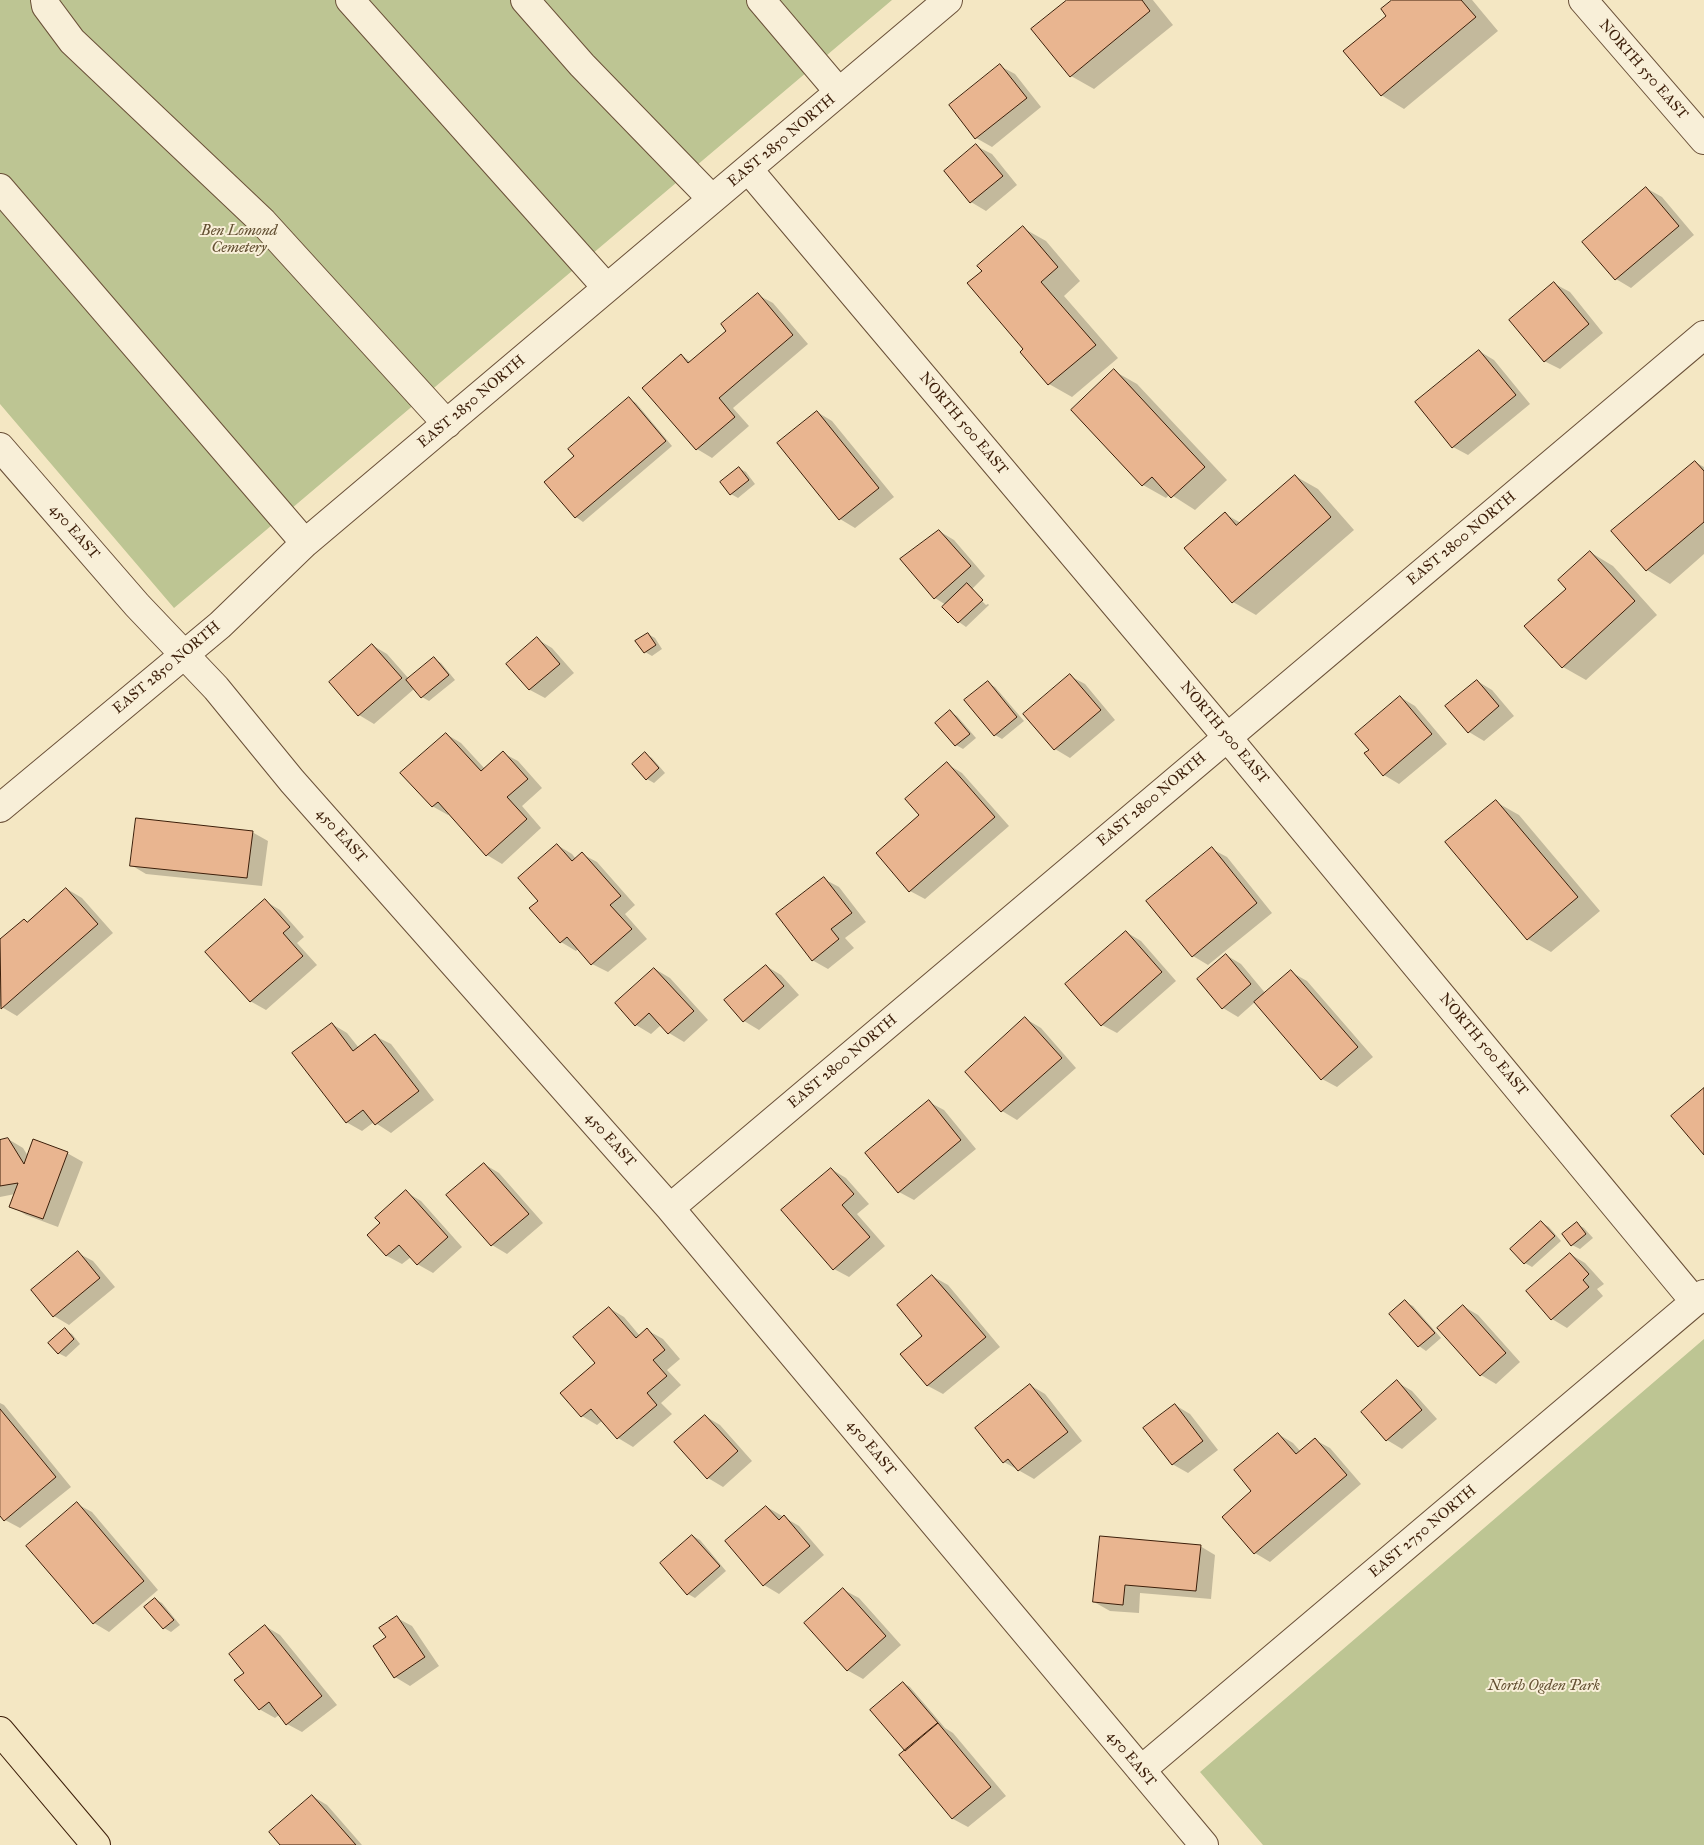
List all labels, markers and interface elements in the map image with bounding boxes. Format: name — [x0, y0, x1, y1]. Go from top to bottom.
street label: NORTH 550 EAST — [1595, 16, 1691, 124]
street label: EAST 2850 NORTH — [725, 91, 839, 191]
park label: Ben Lomond Cemetery — [201, 222, 277, 257]
street label: EAST 2850 NORTH — [415, 352, 529, 452]
street label: NORTH 500 EAST — [915, 369, 1011, 479]
street label: EAST 2800 NORTH — [1404, 488, 1520, 590]
street label: 450 EAST — [45, 501, 103, 563]
street label: EAST 2850 NORTH — [110, 618, 224, 718]
street label: NORTH 500 EAST — [1176, 678, 1272, 788]
street label: EAST 2800 NORTH — [1094, 749, 1210, 851]
street label: 450 EAST — [312, 805, 370, 867]
street label: NORTH 500 EAST — [1435, 990, 1531, 1100]
street label: EAST 2800 NORTH — [785, 1011, 901, 1113]
street label: 450 EAST — [581, 1109, 639, 1171]
street label: 450 EAST — [843, 1417, 899, 1479]
street label: EAST 2750 NORTH — [1366, 1482, 1480, 1582]
park label: North Ogden Park — [1488, 1677, 1600, 1695]
street label: 450 EAST — [1103, 1728, 1159, 1790]

